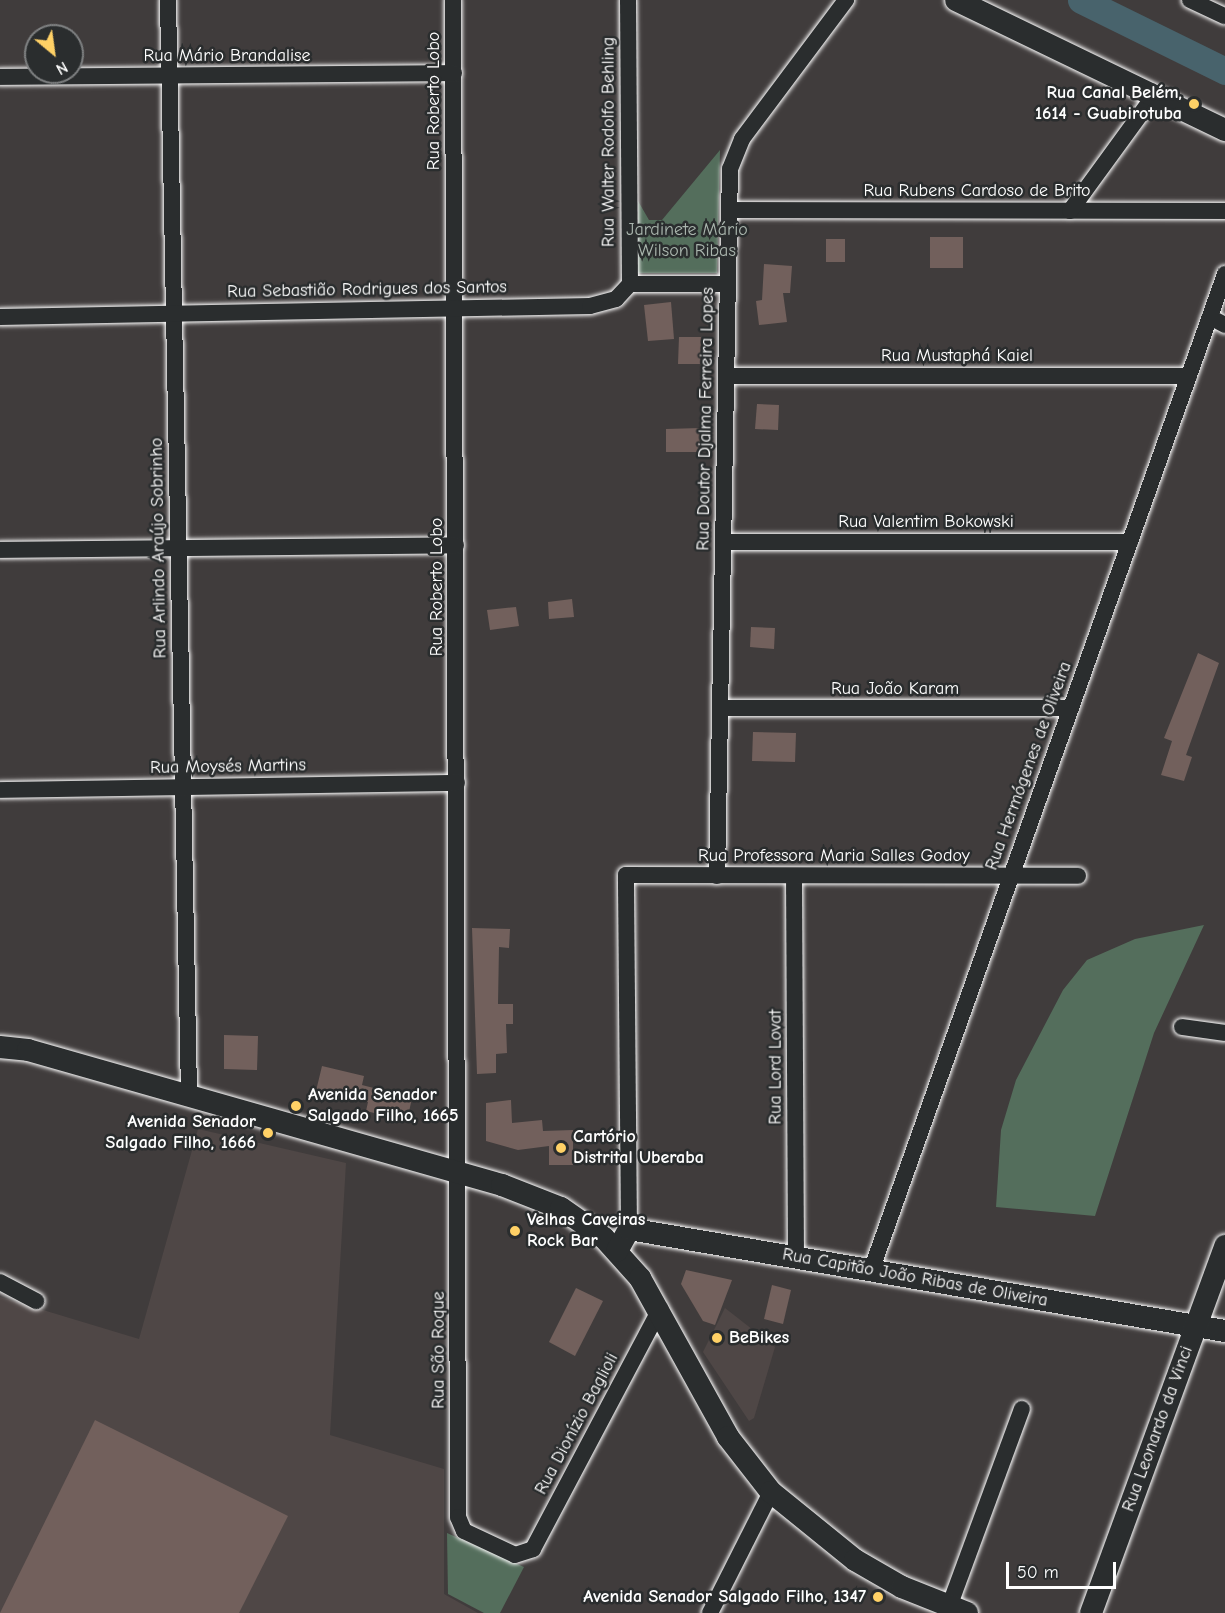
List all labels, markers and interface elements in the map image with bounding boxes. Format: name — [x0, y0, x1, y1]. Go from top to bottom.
north arrow — [24, 24, 84, 84]
street label: Rua Roberto Lobo — [423, 32, 445, 170]
street label: Rua Walter Rodolfo Behling — [598, 37, 620, 247]
street label: Rua Mário Brandalise — [144, 45, 310, 67]
text: N — [53, 58, 71, 78]
place label: Rua Canal Belém, 1614 - Guabirotuba — [1035, 83, 1182, 125]
marker: Rua Canal Belém, 1614 - Guabirotuba — [1187, 97, 1201, 111]
street label: Rua Rubens Cardoso de Brito — [863, 180, 1091, 202]
park label: Jardinete Mário Wilson Ribas — [626, 220, 748, 262]
street label: Rua Sebastião Rodrigues dos Santos — [227, 277, 507, 303]
street label: Rua Doutor Djalma Ferreira Lopes — [693, 287, 719, 551]
street label: Rua Mustaphá Kaiel — [881, 345, 1033, 367]
street label: Rua Arlindo Araújo Sobrinho — [146, 437, 172, 659]
street label: Rua Valentim Bokowski — [838, 511, 1014, 533]
street label: Rua Roberto Lobo — [426, 518, 448, 656]
street label: Rua Hermógenes de Oliveira — [981, 659, 1077, 873]
street label: Rua João Karam — [831, 678, 959, 700]
street label: Rua Moysés Martins — [150, 755, 306, 779]
street label: Rua Professora Maria Salles Godoy — [698, 845, 970, 867]
street label: Rua Lord Lovat — [765, 1009, 787, 1125]
place label: Avenida Senador Salgado Filho, 1665 — [308, 1085, 459, 1128]
marker: Avenida Senador Salgado Filho, 1665 — [289, 1099, 303, 1113]
place label: Avenida Senador Salgado Filho, 1666 — [106, 1112, 256, 1154]
marker: Avenida Senador Salgado Filho, 1666 — [261, 1126, 275, 1140]
place label: Cartório Distrital Uberaba — [573, 1127, 704, 1170]
marker: Cartório Distrital Uberaba — [554, 1141, 568, 1155]
place label: Velhas Caveiras Rock Bar — [527, 1210, 645, 1252]
marker: Velhas Caveiras Rock Bar — [508, 1224, 522, 1238]
street label: Rua Capitão João Ribas de Oliveira — [781, 1244, 1049, 1312]
street label: Rua São Roque — [428, 1291, 450, 1409]
place label: BeBikes — [729, 1327, 789, 1349]
marker: BeBikes — [710, 1331, 724, 1345]
street label: Rua Leonardo da Vinci — [1118, 1343, 1198, 1515]
street label: Rua Dionízio Baglioli — [531, 1350, 623, 1498]
scale bar — [1009, 1550, 1118, 1588]
text: 50 m — [1017, 1562, 1059, 1583]
place label: Avenida Senador Salgado Filho, 1347 — [583, 1586, 866, 1608]
marker: Avenida Senador Salgado Filho, 1347 — [871, 1590, 885, 1604]

